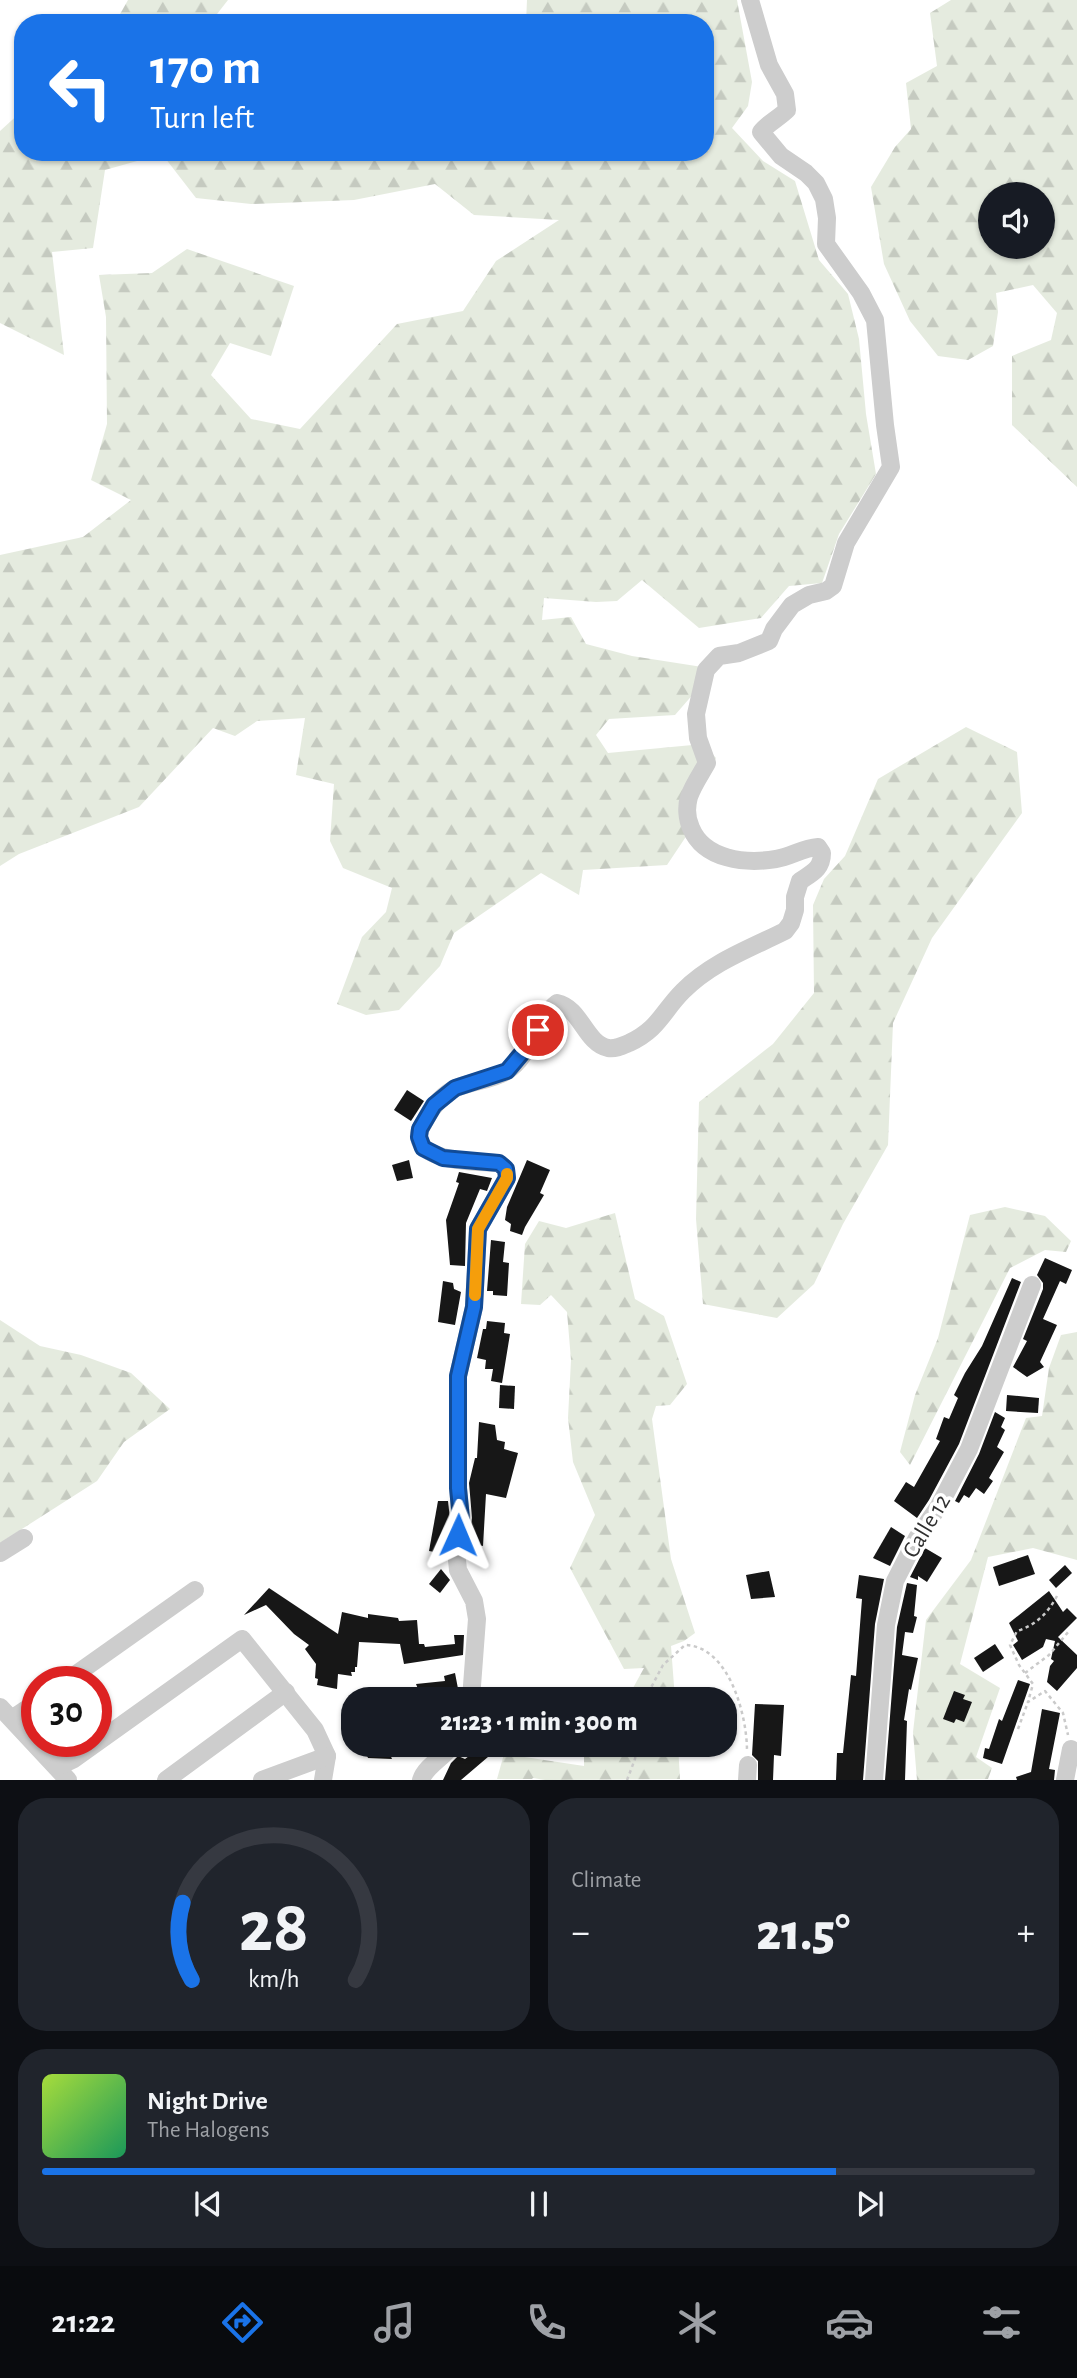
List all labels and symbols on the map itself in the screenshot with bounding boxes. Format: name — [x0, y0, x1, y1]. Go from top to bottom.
pin — [508, 1000, 568, 1060]
street label: Calle 12 — [899, 1490, 955, 1562]
position arrow — [421, 1498, 495, 1572]
speed limit sign: 30 — [21, 1666, 112, 1757]

